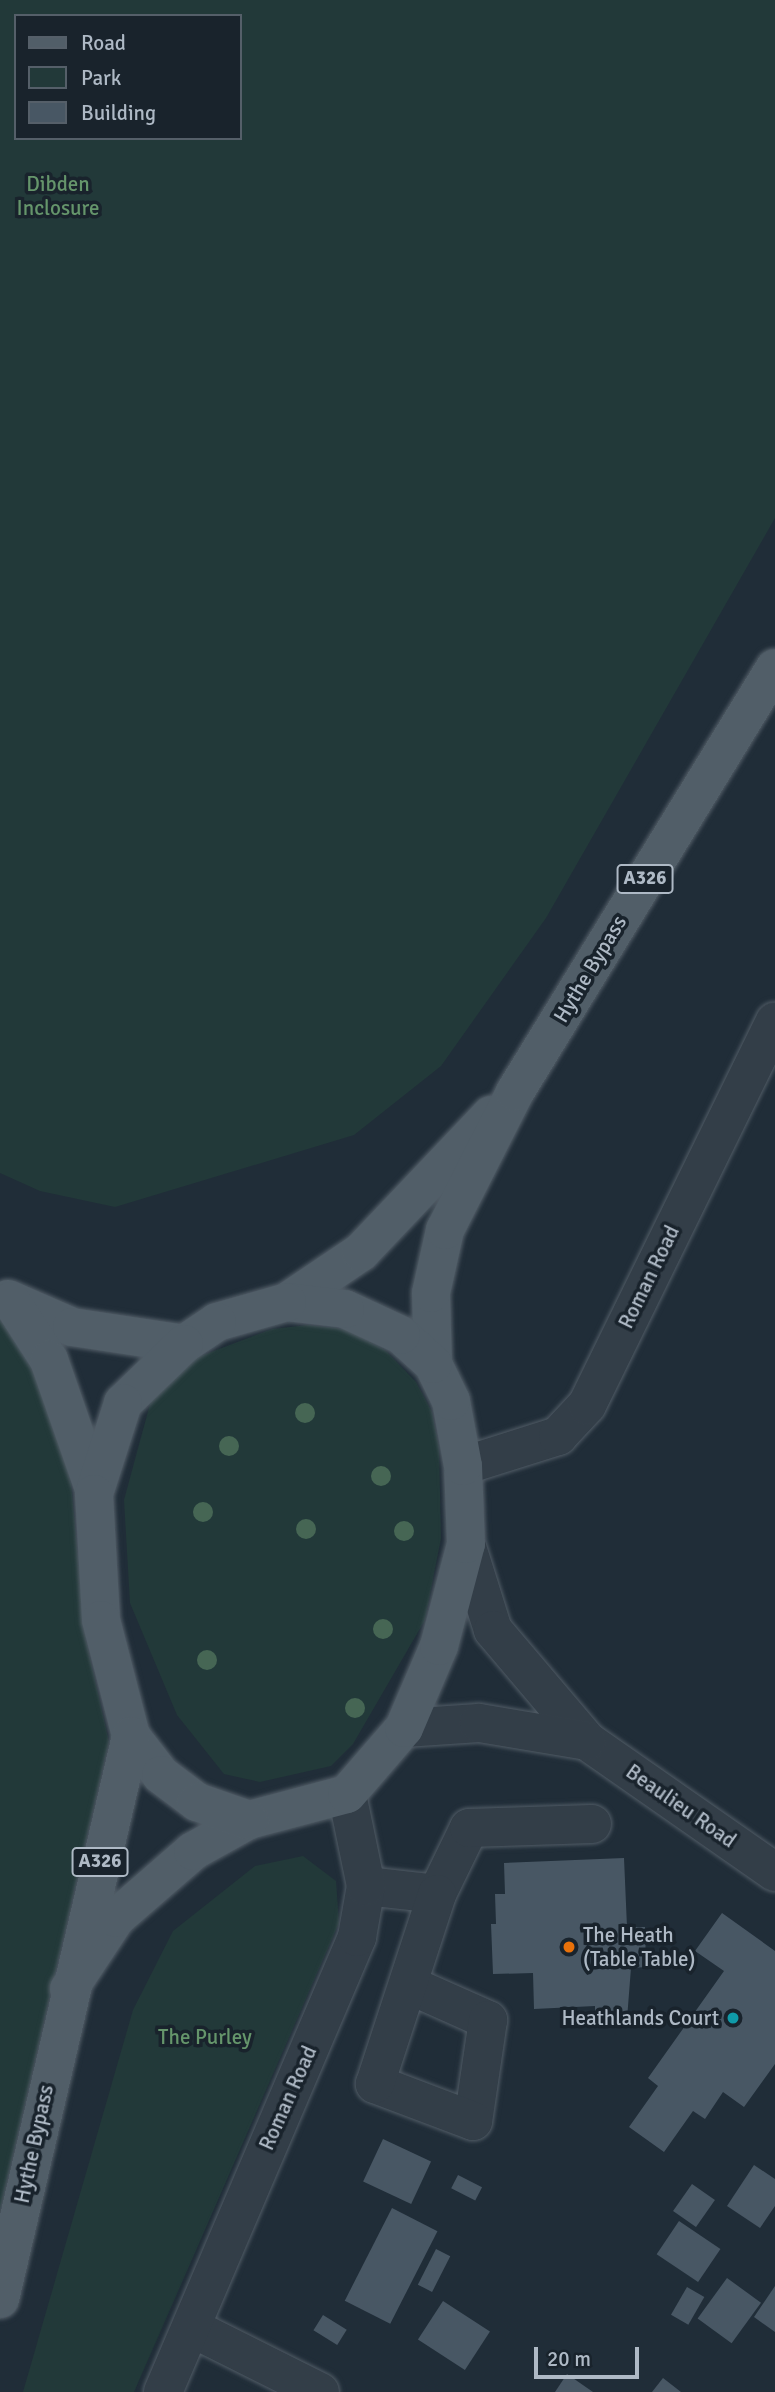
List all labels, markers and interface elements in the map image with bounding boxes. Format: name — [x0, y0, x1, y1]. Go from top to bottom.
legend — [14, 14, 242, 140]
text: Road — [81, 30, 126, 56]
text: Park — [81, 65, 121, 91]
text: Building — [81, 100, 156, 126]
park label: Dibden Inclosure — [17, 171, 99, 221]
road number: A326 — [615, 864, 675, 894]
street label: Hythe Bypass — [548, 911, 632, 1027]
street label: Roman Road — [613, 1221, 685, 1333]
street label: Beaulieu Road — [621, 1759, 741, 1853]
road number: A326 — [70, 1846, 130, 1878]
place label: The Heath (Table Table) — [583, 1922, 696, 1972]
marker: The Heath (Table Table) — [561, 1939, 577, 1955]
place label: Heathlands Court — [561, 2005, 719, 2031]
marker: Heathlands Court — [725, 2010, 741, 2026]
park label: The Purley — [158, 2024, 252, 2050]
street label: Roman Road — [254, 2042, 322, 2154]
street label: Hythe Bypass — [9, 2082, 59, 2206]
scale bar — [537, 2332, 642, 2376]
text: 20 m — [547, 2346, 591, 2372]

